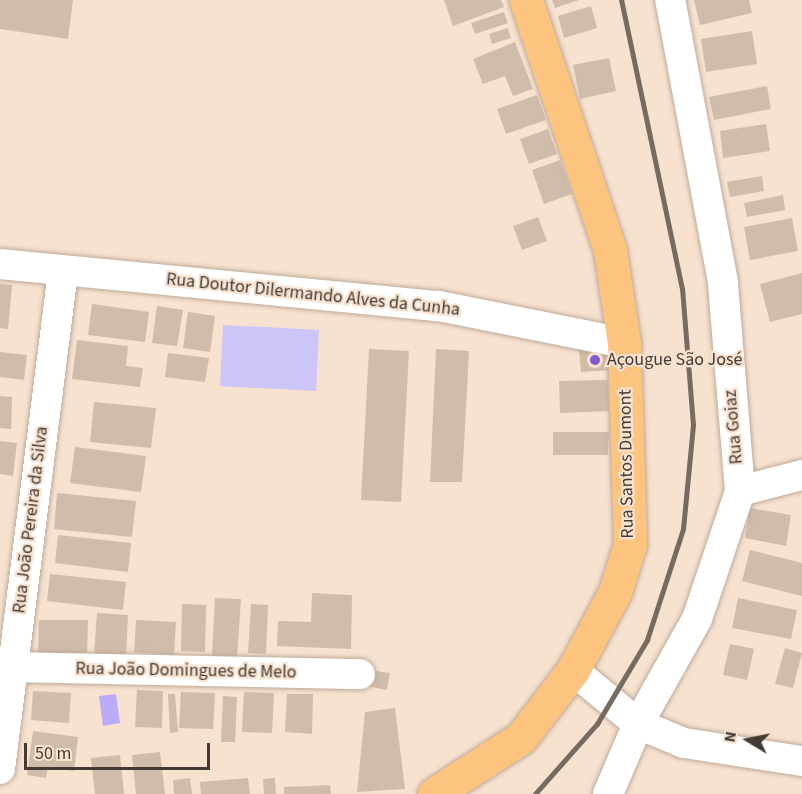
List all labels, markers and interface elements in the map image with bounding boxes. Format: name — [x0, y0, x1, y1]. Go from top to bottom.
street label: Rua Doutor Dilermando Alves da Cunha — [165, 269, 461, 321]
place label: Açougue São José — [607, 349, 742, 371]
marker: Açougue São José — [588, 353, 602, 367]
street label: Rua Santos Dumont — [615, 389, 639, 539]
street label: Rua Goiaz — [720, 389, 748, 465]
street label: Rua João Pereira da Silva — [9, 425, 53, 615]
street label: Rua João Domingues de Melo — [75, 658, 297, 684]
north arrow — [718, 710, 778, 770]
text: N — [719, 730, 742, 744]
scale bar — [27, 731, 213, 769]
text: 50 m — [35, 741, 71, 766]

